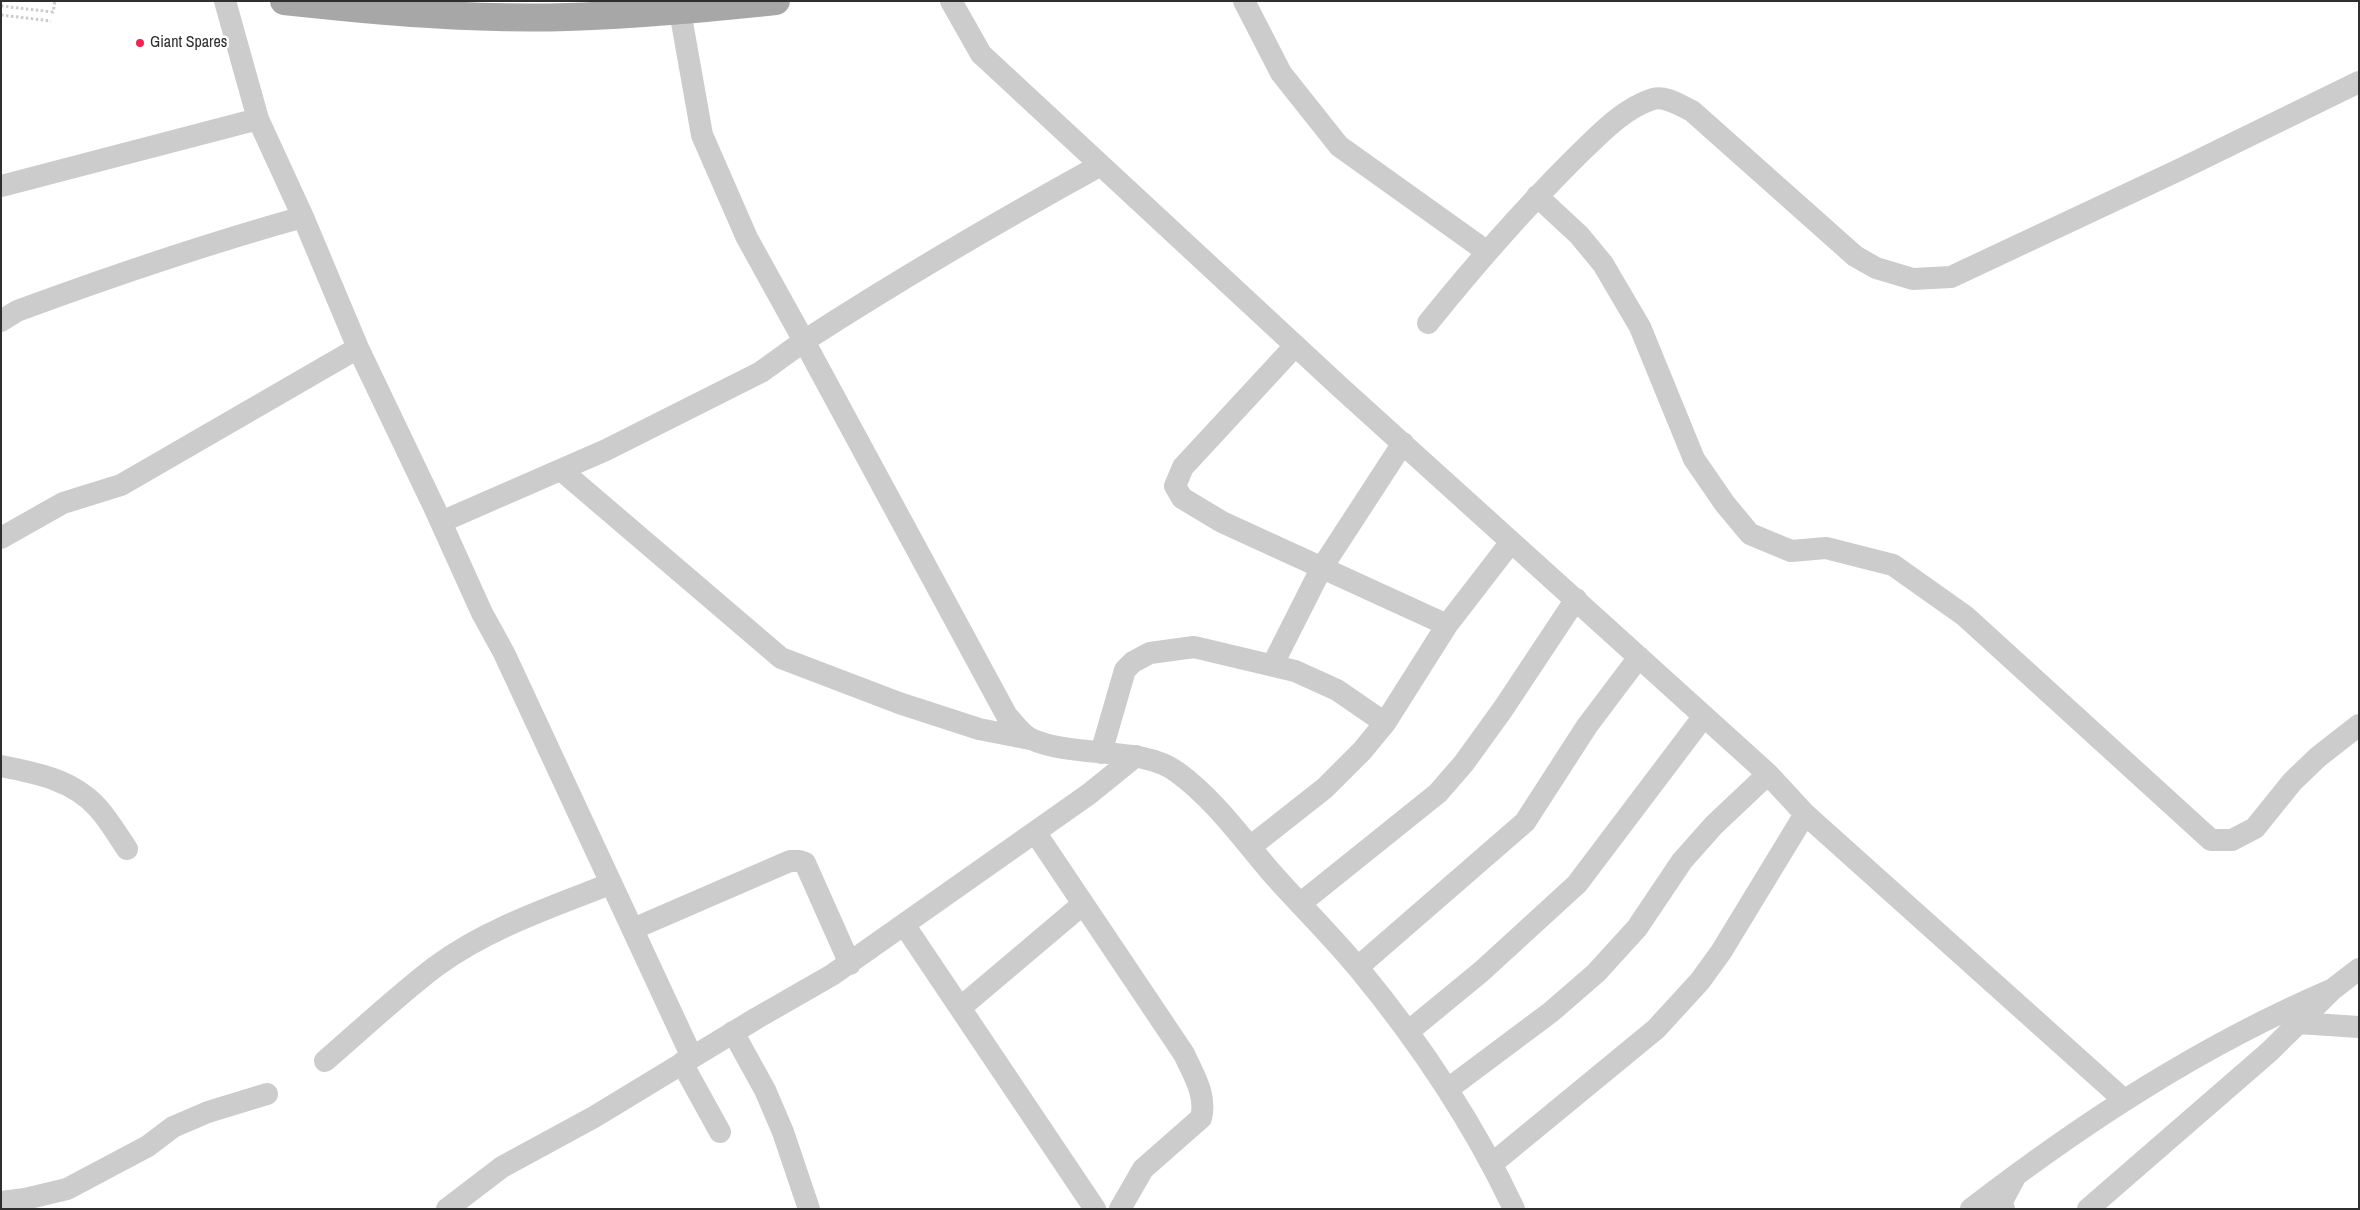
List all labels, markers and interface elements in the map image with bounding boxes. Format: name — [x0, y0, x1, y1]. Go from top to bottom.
place label: Giant Spares — [150, 33, 227, 53]
marker: Giant Spares — [134, 37, 146, 49]

